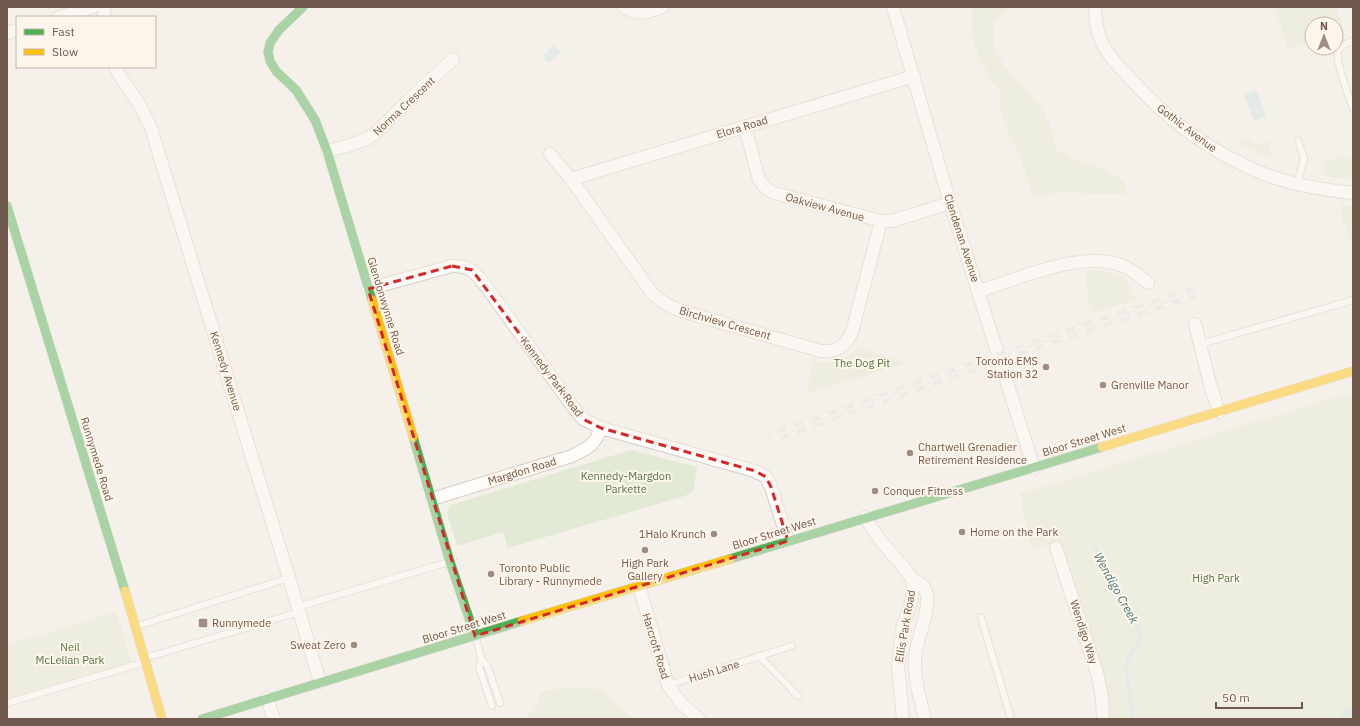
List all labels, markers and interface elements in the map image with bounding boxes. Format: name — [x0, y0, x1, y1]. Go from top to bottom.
legend — [16, 16, 156, 68]
north arrow — [1304, 16, 1344, 56]
text: N — [1320, 19, 1328, 33]
text: Fast — [52, 24, 75, 39]
text: Slow — [52, 44, 78, 59]
street label: Norma Crescent — [370, 74, 438, 138]
street label: Gothic Avenue — [1154, 101, 1220, 155]
street label: Elora Road — [714, 113, 770, 141]
street label: Oakview Avenue — [784, 190, 866, 224]
street label: Clendenan Avenue — [941, 192, 983, 284]
street label: Glendonwynne Road — [364, 255, 408, 357]
street label: Birchview Crescent — [678, 303, 773, 343]
street label: Kennedy Avenue — [207, 330, 245, 412]
street label: Kennedy Park Road — [518, 334, 586, 420]
place label: Toronto EMS Station 32 — [976, 354, 1038, 381]
park label: The Dog Pit — [834, 356, 890, 370]
marker: Toronto EMS Station 32 — [1041, 362, 1051, 372]
place label: Grenville Manor — [1111, 378, 1189, 392]
marker: Grenville Manor — [1098, 380, 1108, 390]
street label: Runnymede Road — [78, 415, 116, 503]
street label: Bloor Street West — [1040, 421, 1128, 459]
place label: Chartwell Grenadier Retirement Residence — [918, 440, 1027, 467]
marker: Chartwell Grenadier Retirement Residence — [905, 448, 915, 458]
street label: Margdon Road — [486, 454, 558, 488]
park label: Kennedy-Margdon Parkette — [581, 469, 671, 496]
place label: Conquer Fitness — [883, 484, 963, 498]
marker: Conquer Fitness — [870, 486, 880, 496]
street label: Bloor Street West — [730, 514, 818, 552]
place label: Home on the Park — [970, 525, 1058, 539]
place label: 1Halo Krunch — [639, 527, 706, 541]
marker: Home on the Park — [957, 527, 967, 537]
marker: 1Halo Krunch — [709, 529, 719, 539]
marker: High Park Gallery — [640, 545, 650, 555]
water label: Wendigo Creek — [1091, 550, 1142, 627]
place label: High Park Gallery — [621, 556, 669, 583]
place label: Toronto Public Library - Runnymede — [499, 561, 602, 588]
marker: Toronto Public Library - Runnymede — [486, 569, 496, 579]
park label: High Park — [1192, 571, 1240, 585]
street label: Ellis Park Road — [892, 589, 918, 663]
street label: Wendigo Way — [1067, 598, 1101, 666]
street label: Bloor Street West — [420, 608, 508, 646]
street label: Harcroft Road — [639, 611, 673, 681]
place label: Runnymede — [212, 616, 271, 630]
marker: Runnymede — [197, 617, 209, 629]
place label: Sweat Zero — [290, 638, 346, 652]
park label: Neil McLellan Park — [36, 640, 105, 667]
marker: Sweat Zero — [349, 640, 359, 650]
street label: Hush Lane — [687, 657, 741, 685]
scale bar — [1216, 684, 1302, 710]
text: 50 m — [1222, 690, 1250, 705]

